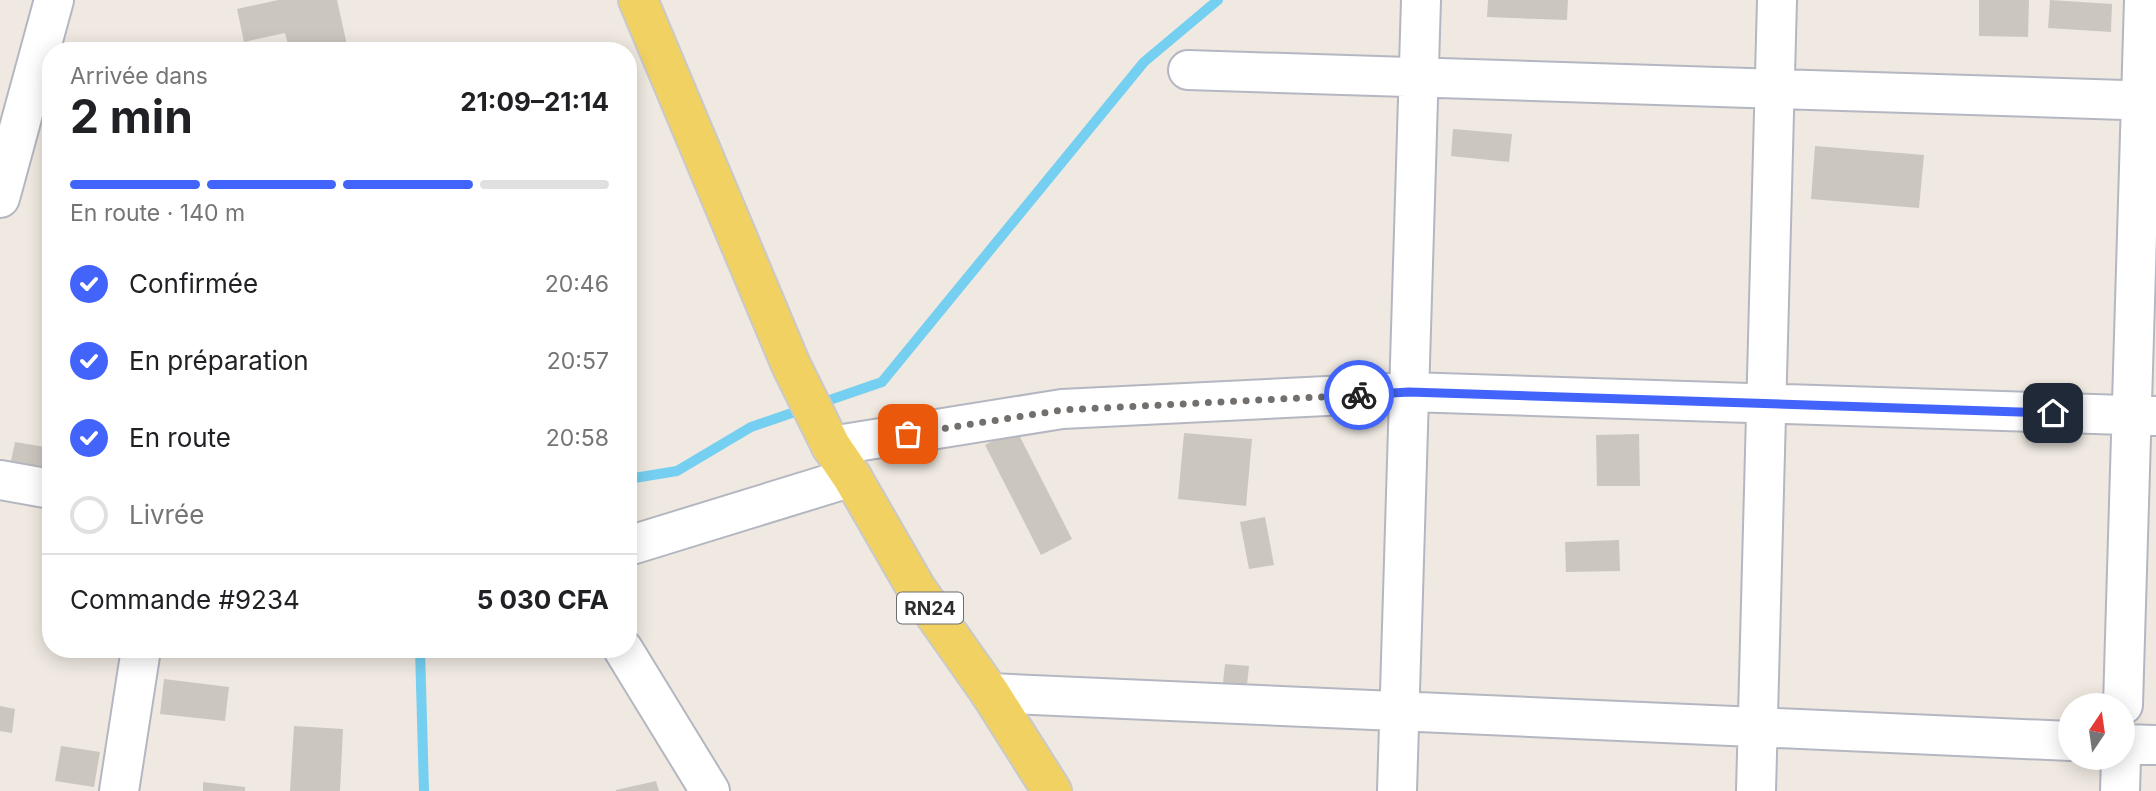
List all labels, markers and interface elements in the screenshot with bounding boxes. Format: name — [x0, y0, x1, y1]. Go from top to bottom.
text: Arrivée dans — [70, 62, 208, 90]
text: 21:09–21:14 — [460, 86, 609, 117]
text: 2 min — [70, 88, 193, 144]
text: En route · 140 m — [70, 199, 245, 227]
icon: check — [70, 265, 108, 303]
text: Confirmée — [129, 268, 258, 299]
text: 20:46 — [545, 270, 609, 298]
icon: check — [70, 342, 108, 380]
text: En préparation — [129, 345, 309, 376]
text: 20:57 — [547, 347, 609, 375]
courier — [1324, 360, 1394, 430]
icon: bike — [1340, 376, 1378, 414]
pin — [2023, 383, 2083, 443]
icon: home — [2034, 394, 2072, 432]
pin — [878, 404, 938, 464]
icon: bag — [889, 415, 927, 453]
icon: check — [70, 419, 108, 457]
text: En route — [129, 422, 231, 453]
text: 20:58 — [546, 424, 609, 452]
text: Livrée — [129, 499, 204, 530]
text: Commande #9234 — [70, 584, 300, 615]
text: 5 030 CFA — [477, 584, 609, 615]
road number: RN24 — [897, 593, 963, 624]
north arrow — [2058, 693, 2135, 770]
map controls — [2058, 693, 2135, 770]

